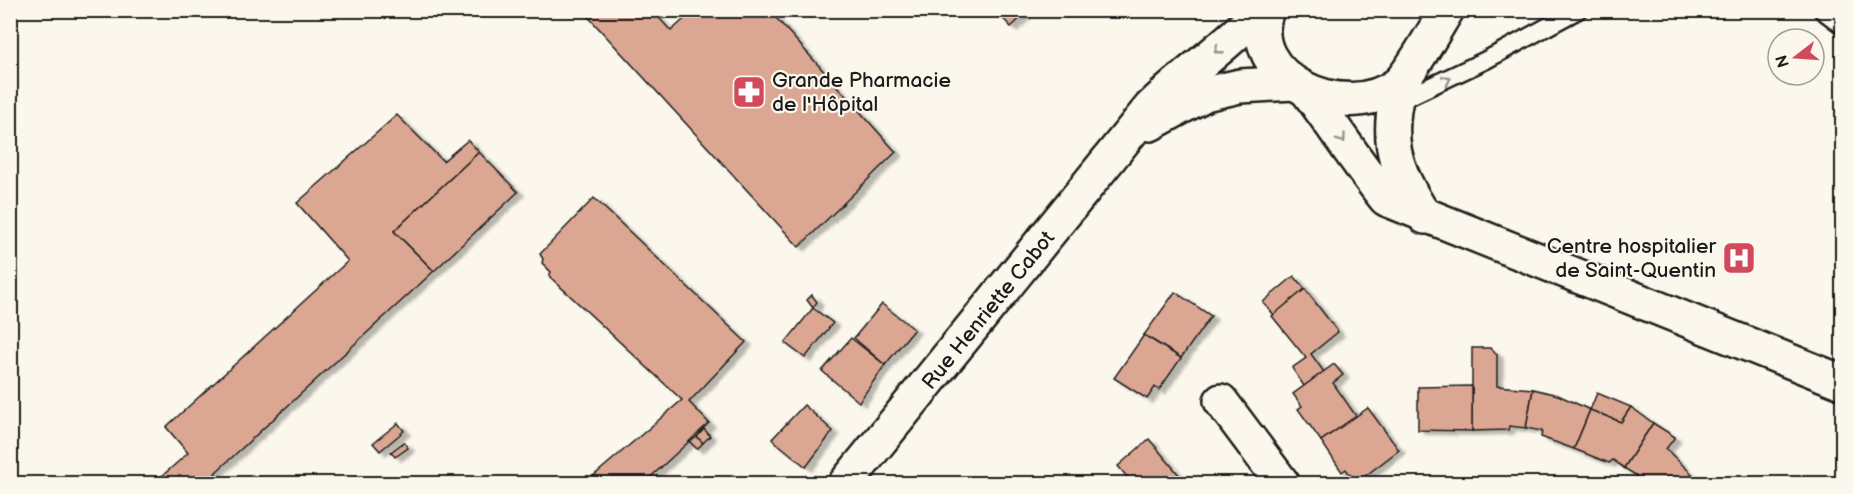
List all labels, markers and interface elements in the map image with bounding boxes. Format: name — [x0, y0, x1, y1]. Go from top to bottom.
north arrow — [1766, 27, 1826, 87]
one-way arrow — [1214, 42, 1225, 53]
text: N — [1772, 52, 1794, 69]
place label: Grande Pharmacie de l'Hôpital — [772, 68, 951, 117]
pharmacy icon: Grande Pharmacie de l'Hôpital — [731, 74, 767, 110]
one-way arrow — [1440, 75, 1451, 87]
one-way arrow — [1335, 132, 1346, 143]
street label: Rue Henriette Cabot — [917, 226, 1060, 395]
place label: Centre hospitalier de Saint-Quentin — [1547, 234, 1716, 283]
hospital icon: Centre hospitalier de Saint-Quentin — [1721, 240, 1757, 276]

